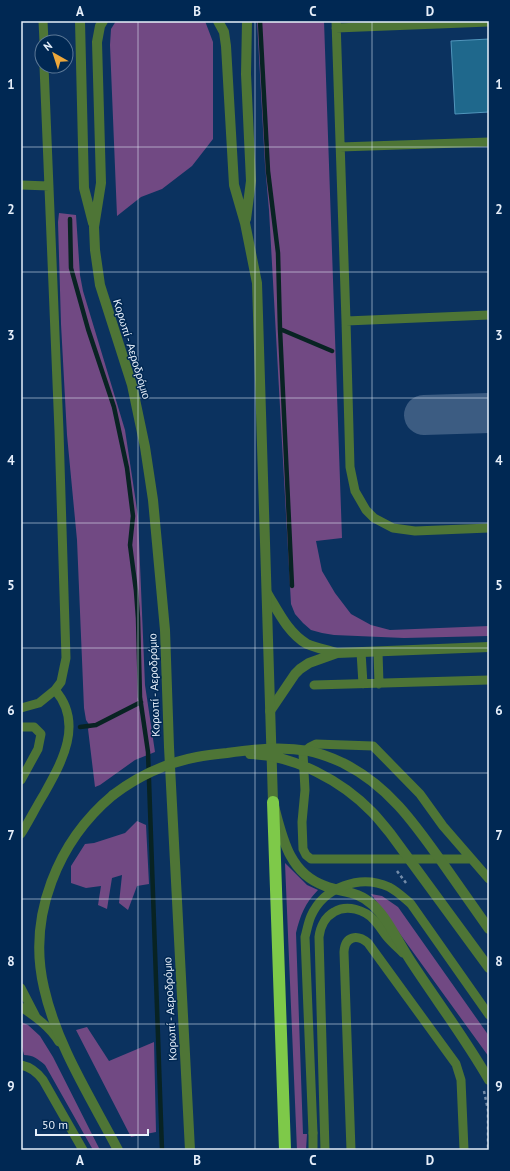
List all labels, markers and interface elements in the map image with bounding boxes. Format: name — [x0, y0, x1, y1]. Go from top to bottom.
text: A — [76, 3, 84, 20]
text: B — [193, 3, 201, 20]
text: C — [309, 3, 317, 20]
text: D — [426, 3, 434, 20]
north arrow — [34, 34, 74, 74]
text: N — [40, 39, 55, 54]
text: 1 — [7, 76, 15, 93]
text: 1 — [495, 76, 503, 93]
text: 2 — [7, 201, 15, 218]
text: 2 — [495, 201, 503, 218]
street label: Κορωπί - Αεροδρόμιο — [110, 297, 154, 401]
text: 3 — [7, 327, 15, 344]
text: 3 — [495, 327, 503, 344]
text: 4 — [7, 452, 15, 469]
text: 4 — [495, 452, 503, 469]
text: 5 — [7, 577, 15, 594]
text: 5 — [495, 577, 503, 594]
street label: Κορωπί - Αεροδρόμιο — [145, 633, 163, 737]
text: 6 — [7, 702, 15, 719]
text: 6 — [495, 702, 503, 719]
text: 7 — [7, 827, 15, 844]
text: 7 — [495, 827, 503, 844]
text: 8 — [7, 953, 15, 970]
text: 8 — [495, 953, 503, 970]
street label: Κορωπί - Αεροδρόμιο — [160, 957, 180, 1061]
text: 9 — [7, 1078, 15, 1095]
text: 9 — [495, 1078, 503, 1095]
scale bar — [36, 1111, 148, 1137]
text: 50 m — [42, 1117, 68, 1132]
text: A — [76, 1152, 84, 1169]
text: B — [193, 1152, 201, 1169]
text: C — [309, 1152, 317, 1169]
text: D — [426, 1152, 434, 1169]

